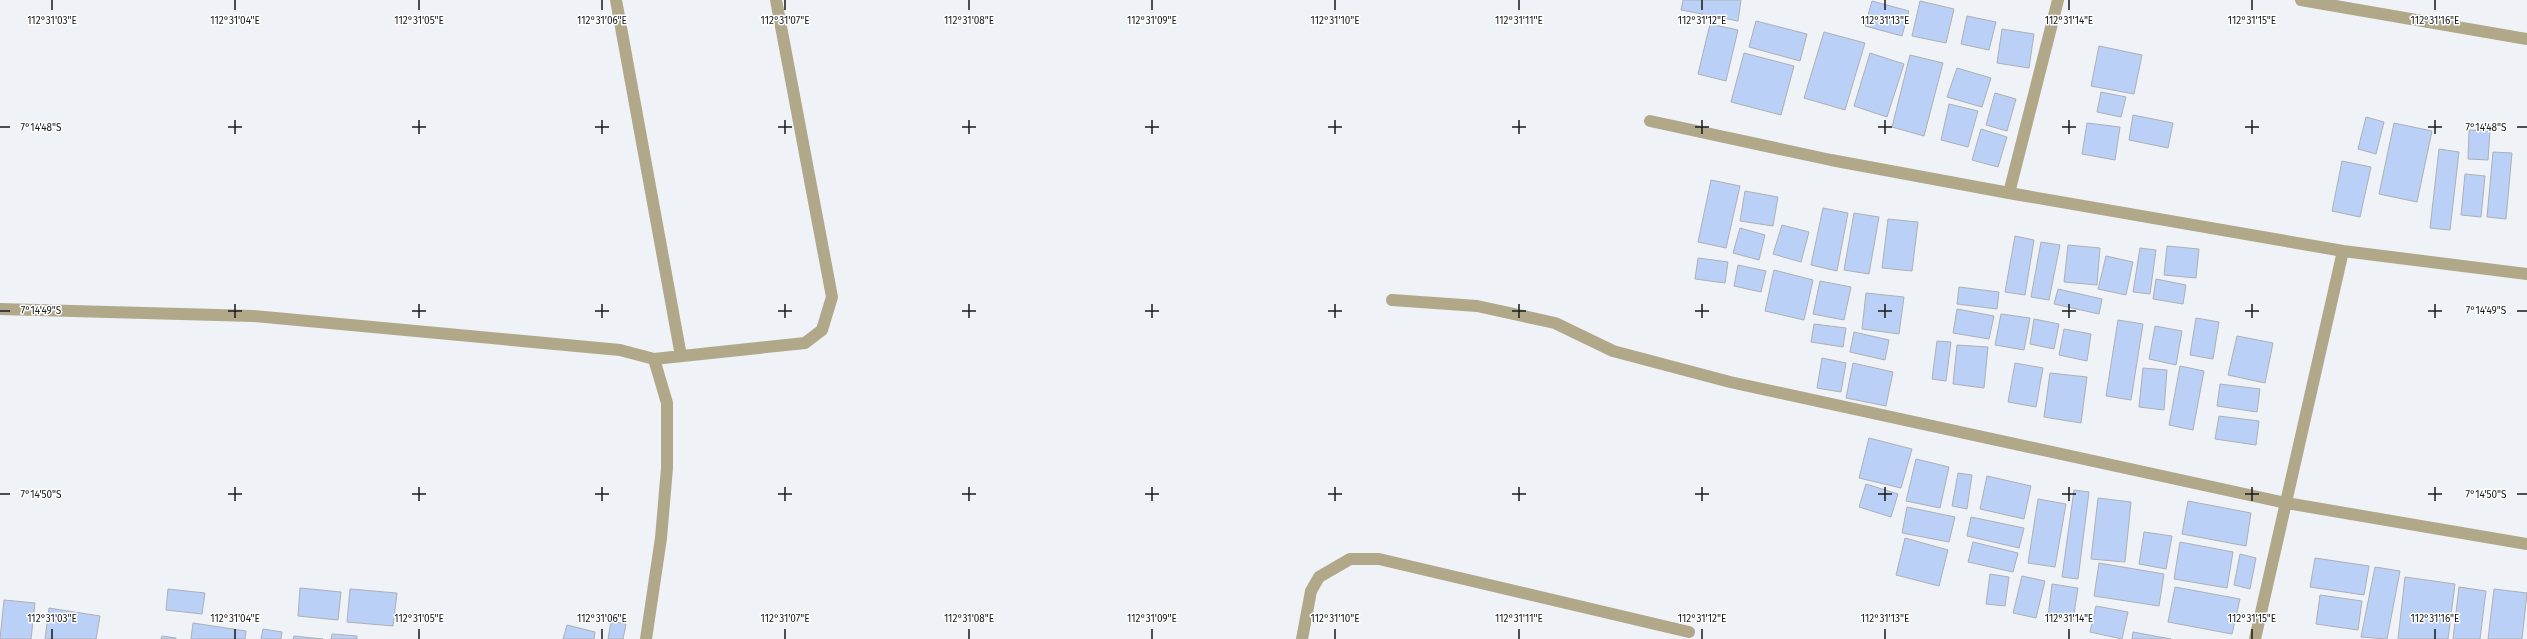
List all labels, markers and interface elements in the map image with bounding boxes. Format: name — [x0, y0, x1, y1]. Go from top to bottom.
text: 112°31'03"E — [27, 15, 77, 27]
text: 112°31'04"E — [210, 15, 260, 27]
text: 112°31'05"E — [394, 15, 444, 27]
text: 112°31'06"E — [577, 15, 627, 27]
text: 112°31'07"E — [760, 15, 810, 27]
text: 112°31'08"E — [944, 15, 994, 27]
text: 112°31'09"E — [1127, 15, 1177, 27]
text: 112°31'10"E — [1310, 15, 1360, 27]
text: 112°31'11"E — [1495, 15, 1543, 27]
text: 112°31'12"E — [1678, 15, 1726, 27]
text: 112°31'13"E — [1861, 15, 1909, 27]
text: 112°31'14"E — [2045, 15, 2093, 27]
text: 112°31'15"E — [2228, 15, 2276, 27]
text: 112°31'16"E — [2411, 15, 2459, 27]
text: 7°14'48"S — [21, 122, 62, 134]
text: 7°14'48"S — [2466, 122, 2507, 134]
text: 7°14'49"S — [21, 305, 62, 317]
text: 7°14'49"S — [2466, 305, 2507, 317]
text: 7°14'50"S — [20, 489, 62, 501]
text: 7°14'50"S — [2465, 489, 2507, 501]
text: 112°31'03"E — [27, 613, 77, 625]
text: 112°31'04"E — [210, 613, 260, 625]
text: 112°31'05"E — [394, 613, 444, 625]
text: 112°31'06"E — [577, 613, 627, 625]
text: 112°31'07"E — [760, 613, 810, 625]
text: 112°31'08"E — [944, 613, 994, 625]
text: 112°31'09"E — [1127, 613, 1177, 625]
text: 112°31'10"E — [1310, 613, 1360, 625]
text: 112°31'11"E — [1495, 613, 1543, 625]
text: 112°31'12"E — [1678, 613, 1726, 625]
text: 112°31'13"E — [1861, 613, 1909, 625]
text: 112°31'14"E — [2045, 613, 2093, 625]
text: 112°31'15"E — [2228, 613, 2276, 625]
text: 112°31'16"E — [2411, 613, 2459, 625]

